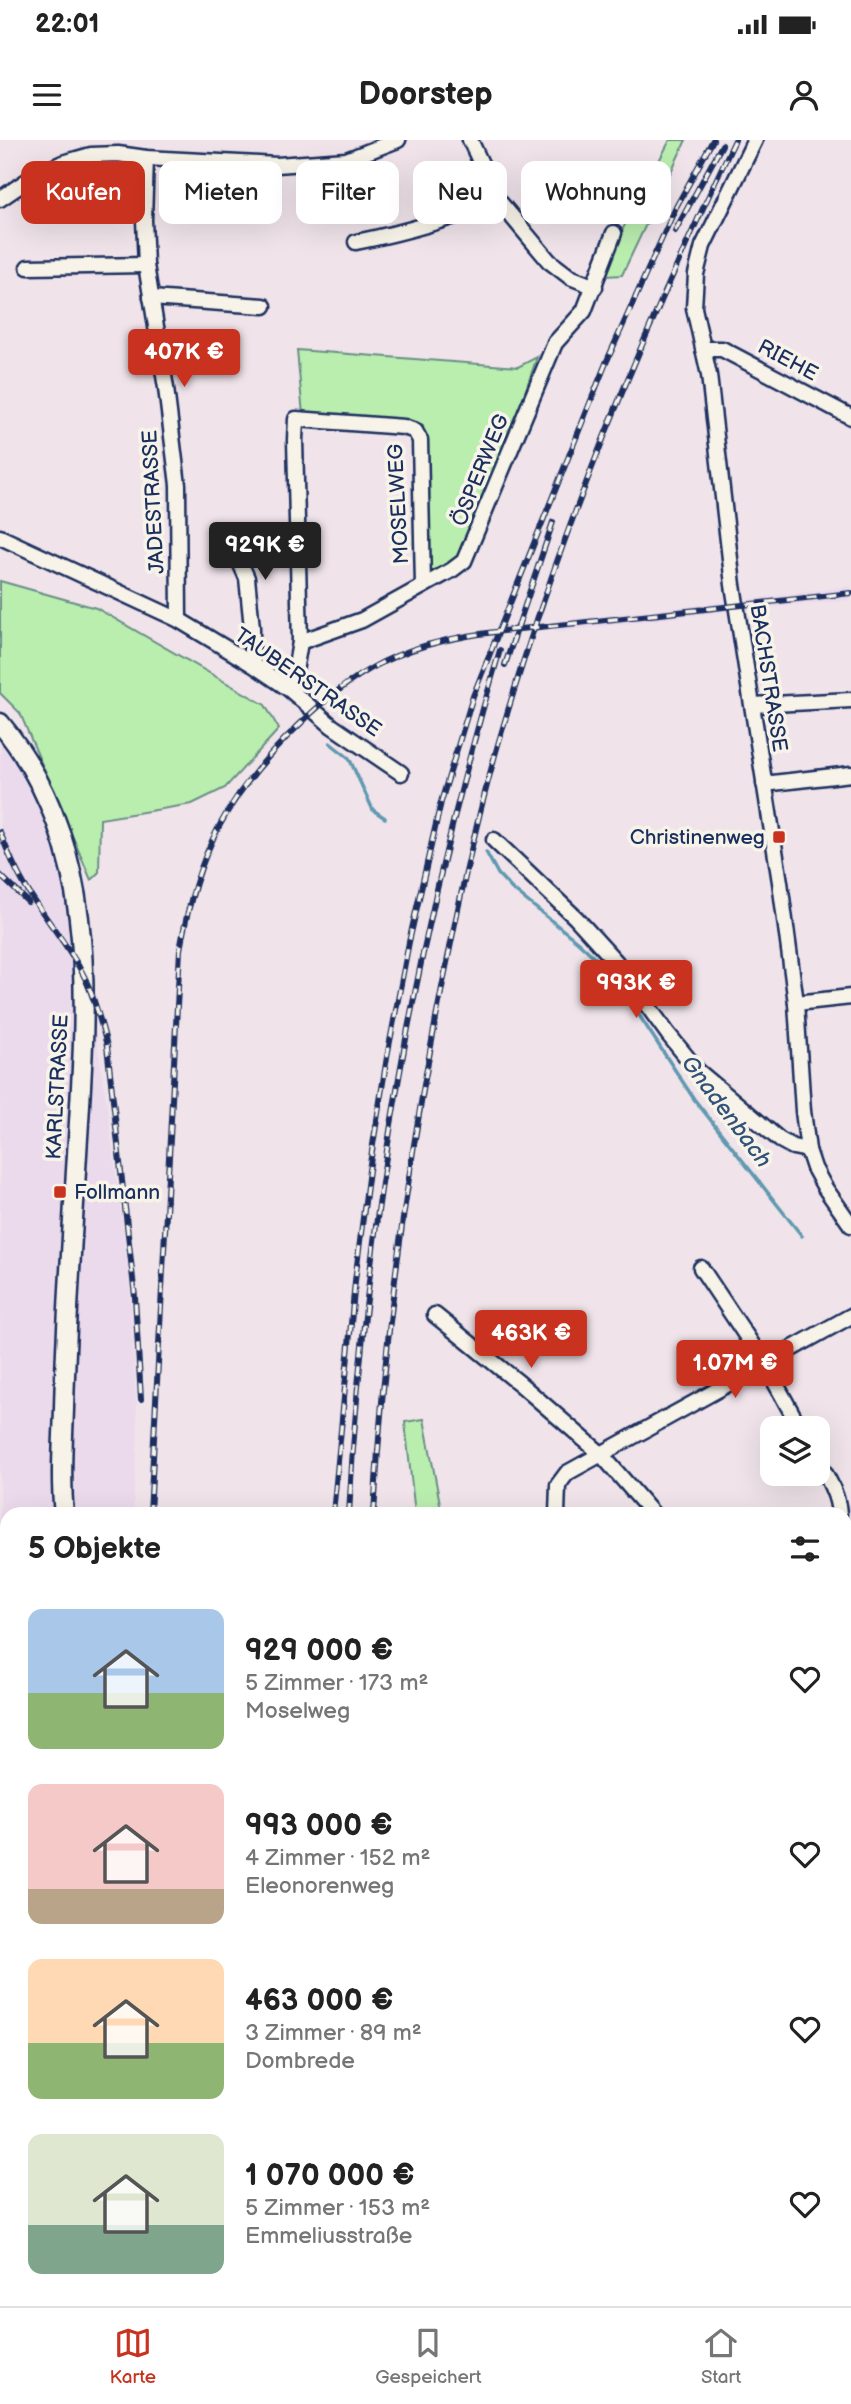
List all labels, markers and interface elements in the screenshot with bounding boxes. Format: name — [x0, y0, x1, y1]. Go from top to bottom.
text: 22:01 — [35, 9, 100, 40]
text: Doorstep — [358, 75, 493, 114]
icon: menu — [28, 76, 66, 114]
icon: person — [785, 76, 823, 114]
chip: Kaufen — [21, 161, 145, 224]
chip: Mieten — [159, 161, 282, 224]
chip: Filter — [296, 161, 399, 224]
chip: Neu — [413, 161, 507, 224]
chip: Wohnung — [521, 161, 671, 224]
pin: 407K € — [127, 330, 241, 389]
street label: RIEHE — [753, 334, 822, 387]
text: 407K € — [144, 338, 224, 366]
street label: ÖSPERWEG — [447, 410, 514, 530]
street label: JADESTRASSE — [137, 429, 170, 575]
street label: MOSELWEG — [383, 443, 414, 565]
pin: 929K € — [208, 522, 322, 582]
text: 929K € — [225, 531, 305, 559]
street label: BACHSTRASSE — [745, 603, 792, 754]
street label: TAUBERSTRASSE — [230, 622, 386, 742]
place label: Christinenweg — [630, 825, 765, 850]
marker: Christinenweg — [771, 829, 787, 845]
pin: 993K € — [579, 960, 693, 1020]
text: 993K € — [596, 969, 676, 997]
street label: KARLSTRASSE — [41, 1014, 74, 1160]
water label: Gnadenbach — [675, 1050, 778, 1174]
place label: Follmann — [74, 1180, 160, 1205]
marker: Follmann — [52, 1184, 68, 1200]
pin: 463K € — [474, 1310, 588, 1370]
text: 463K € — [491, 1319, 571, 1347]
pin: 1.07M € — [670, 1340, 800, 1400]
text: 1.07M € — [692, 1349, 778, 1377]
map controls — [760, 1416, 830, 1486]
button: layers — [760, 1416, 830, 1486]
icon: filters — [786, 1530, 824, 1568]
text: 5 Objekte — [28, 1531, 161, 1567]
text: 929 000 € — [245, 1633, 393, 1669]
icon: home — [84, 1637, 168, 1721]
icon: heart — [786, 1660, 824, 1698]
text: 5 Zimmer · 173 m² — [245, 1669, 428, 1697]
text: Moselweg — [245, 1697, 350, 1725]
text: 993 000 € — [245, 1808, 393, 1844]
icon: home — [84, 1812, 168, 1896]
icon: heart — [786, 1835, 824, 1873]
text: 4 Zimmer · 152 m² — [245, 1844, 431, 1872]
text: Eleonorenweg — [245, 1872, 394, 1900]
text: 463 000 € — [245, 1983, 393, 2019]
icon: home — [84, 1987, 168, 2071]
icon: heart — [786, 2010, 824, 2048]
text: 3 Zimmer · 89 m² — [245, 2019, 422, 2047]
text: Dombrede — [245, 2047, 355, 2075]
text: 1 070 000 € — [245, 2158, 415, 2194]
icon: home — [84, 2162, 168, 2246]
icon: heart — [786, 2185, 824, 2223]
text: 5 Zimmer · 153 m² — [245, 2194, 430, 2222]
text: Emmeliusstraße — [245, 2222, 412, 2250]
tab: Karte — [110, 2324, 156, 2389]
tab: Gespeichert — [375, 2324, 482, 2389]
tab: Start — [701, 2324, 741, 2389]

